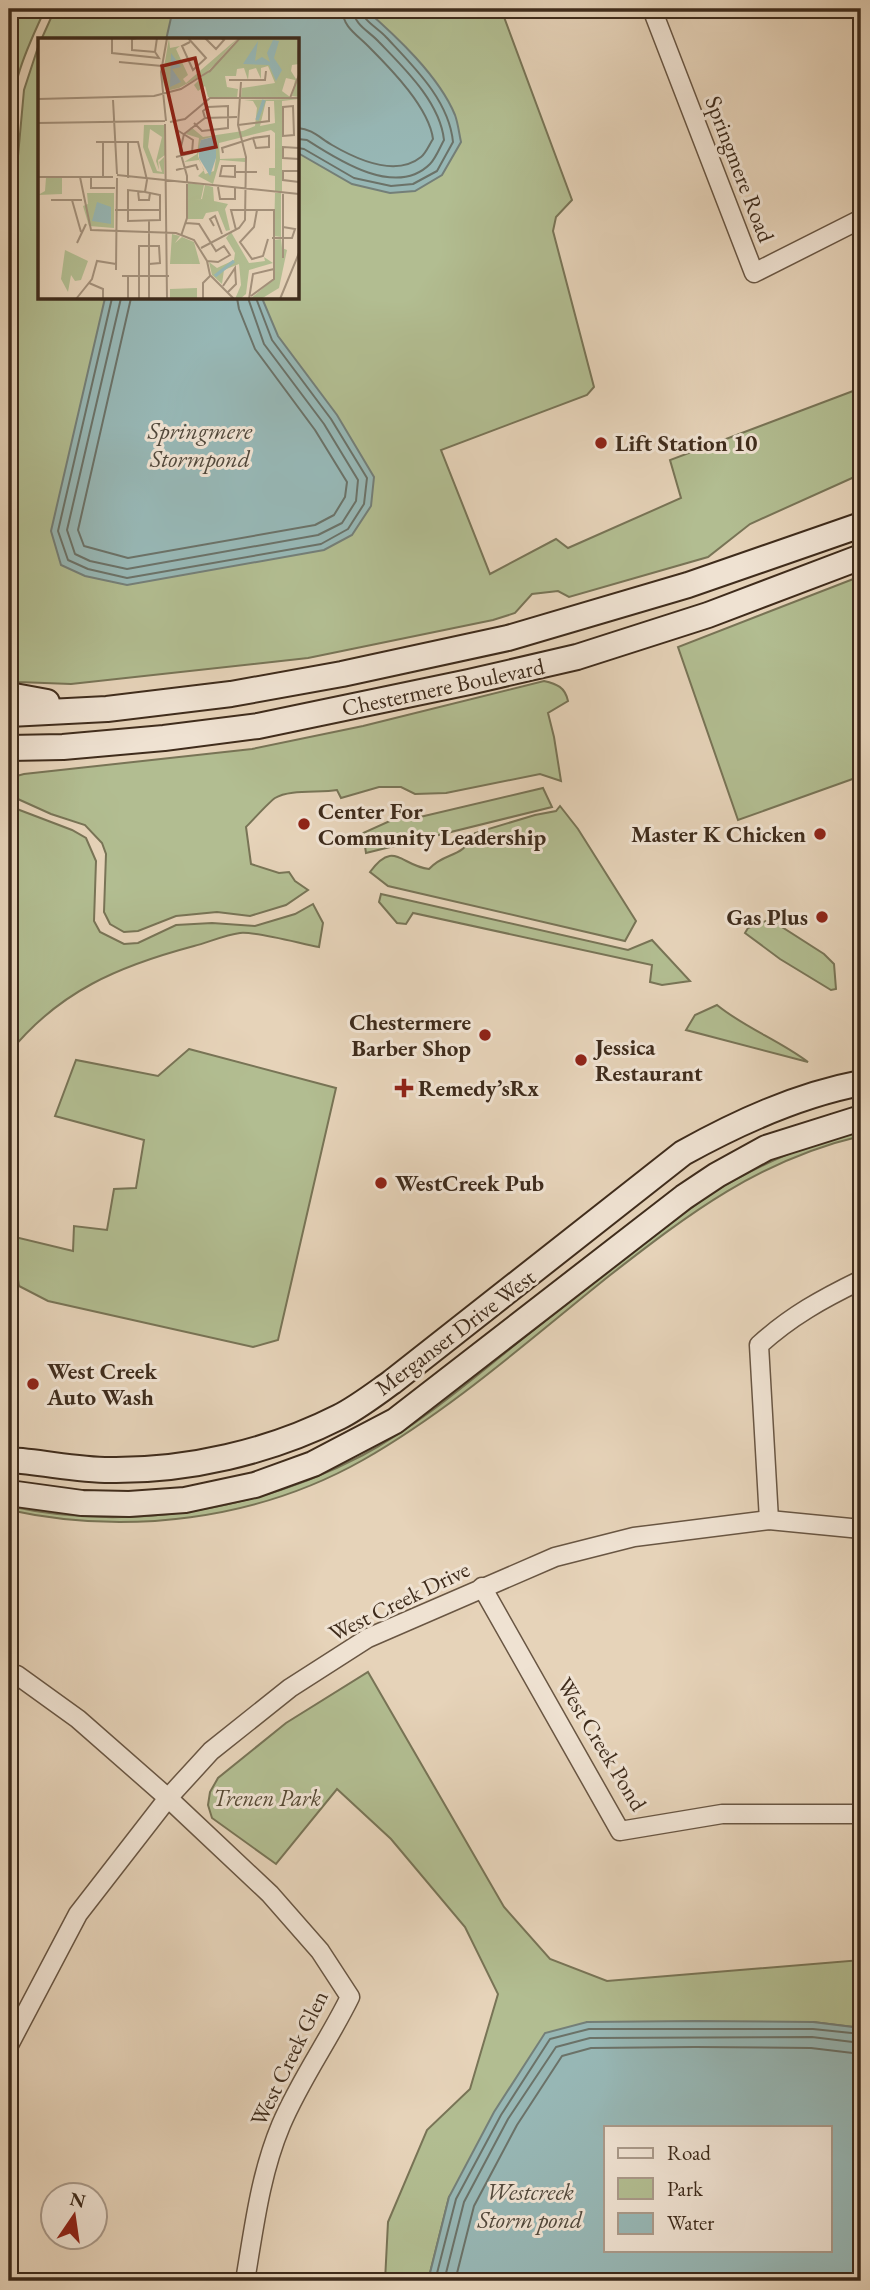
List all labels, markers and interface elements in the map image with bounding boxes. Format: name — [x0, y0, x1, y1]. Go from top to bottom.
inset map — [38, 38, 299, 299]
street label: Springmere Road — [698, 92, 782, 247]
water label: Springmere Stormpond — [147, 415, 253, 474]
place label: Lift Station 10 — [615, 428, 757, 458]
marker: Lift Station 10 — [593, 435, 609, 451]
street label: Chestermere Boulevard — [339, 651, 547, 723]
place label: Center For Community Leadership — [318, 796, 547, 852]
marker: Center For Community Leadership — [296, 816, 312, 832]
place label: Master K Chicken — [631, 819, 806, 849]
marker: Master K Chicken — [812, 826, 828, 842]
place label: Gas Plus — [726, 902, 808, 932]
marker: Gas Plus — [814, 909, 830, 925]
place label: Chestermere Barber Shop — [349, 1007, 471, 1063]
marker: Chestermere Barber Shop — [477, 1027, 493, 1043]
place label: Jessica Restaurant — [593, 1032, 703, 1088]
marker: Jessica Restaurant — [573, 1052, 589, 1068]
place label: Remedy’sRx — [418, 1073, 539, 1103]
marker: Remedy’sRx — [396, 1080, 412, 1096]
place label: WestCreek Pub — [395, 1168, 544, 1198]
marker: WestCreek Pub — [373, 1175, 389, 1191]
street label: Merganser Drive West — [369, 1261, 542, 1402]
place label: West Creek Auto Wash — [46, 1356, 157, 1412]
marker: West Creek Auto Wash — [25, 1376, 41, 1392]
street label: West Creek Drive — [324, 1554, 474, 1648]
street label: West Creek Pond — [550, 1672, 654, 1817]
park label: Trenen Park — [213, 1783, 321, 1813]
street label: West Creek Glen — [243, 1985, 335, 2131]
legend — [604, 2126, 832, 2252]
text: Road — [667, 2139, 711, 2166]
text: Park — [667, 2175, 704, 2202]
water label: Westcreek Storm pond — [477, 2176, 583, 2235]
north arrow — [38, 2182, 108, 2252]
text: N — [67, 2186, 89, 2214]
text: Water — [667, 2209, 714, 2236]

